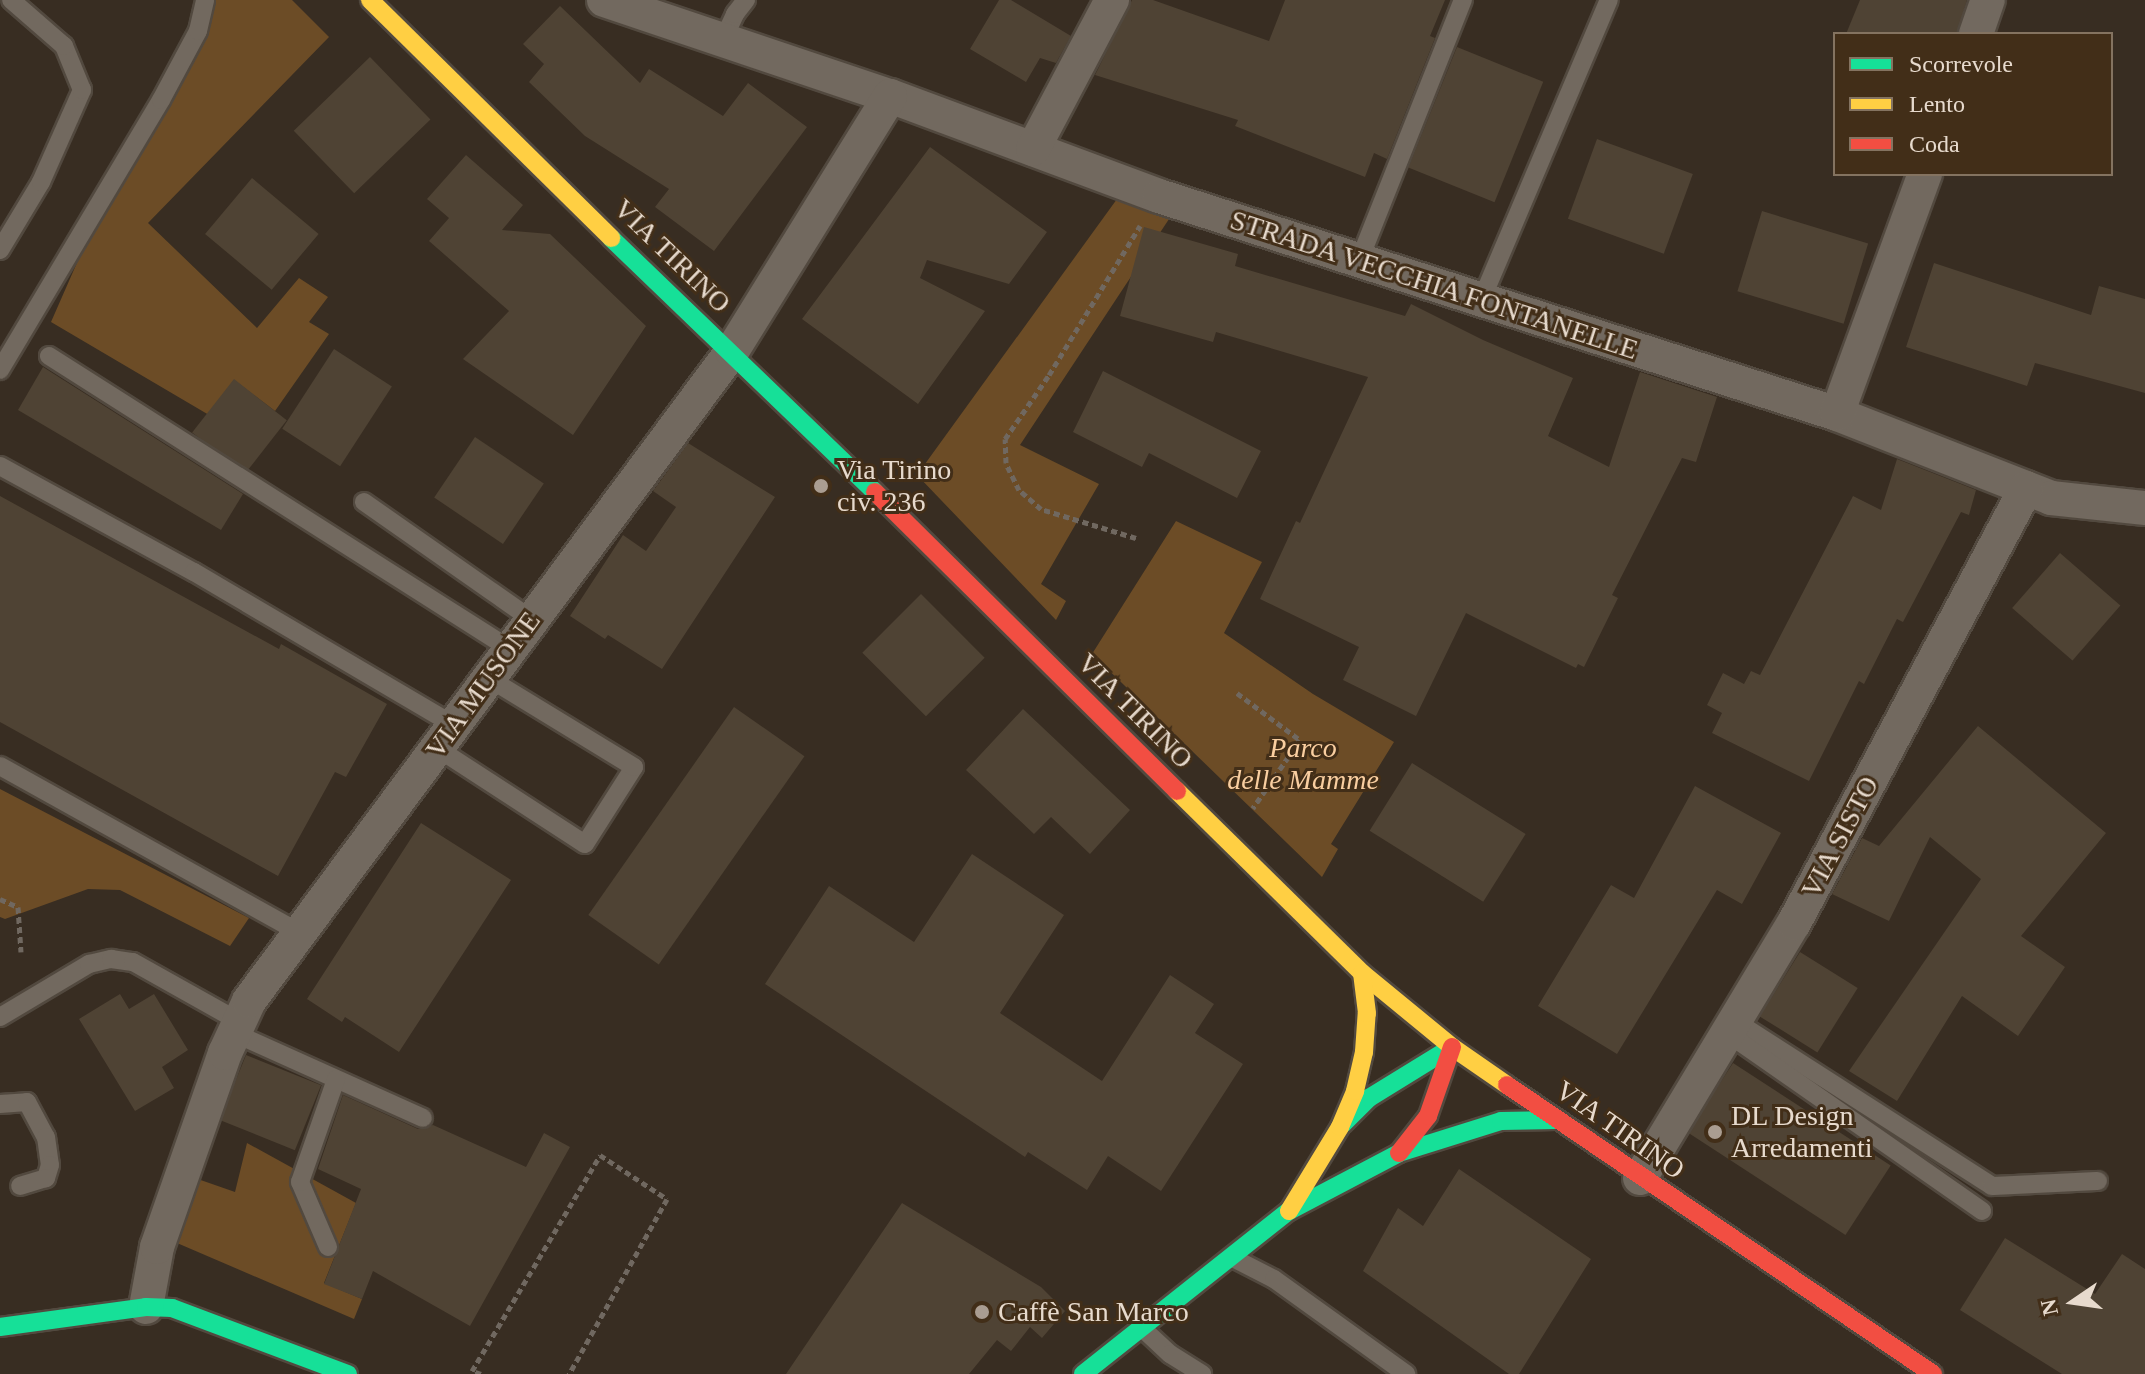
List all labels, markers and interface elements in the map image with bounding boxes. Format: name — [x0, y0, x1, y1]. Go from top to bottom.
legend — [1833, 32, 2113, 176]
text: Scorrevole — [1909, 51, 2013, 77]
text: Lento — [1909, 91, 1965, 117]
text: Coda — [1909, 131, 1960, 157]
street label: VIA TIRINO — [606, 191, 738, 321]
street label: STRADA VECCHIA FONTANELLE — [1224, 203, 1644, 367]
place label: Via Tirino civ. 236 — [837, 453, 952, 519]
marker: Via Tirino civ. 236 — [812, 477, 830, 495]
street label: VIA MUSONE — [418, 604, 548, 766]
street label: VIA TIRINO — [1070, 646, 1200, 776]
park label: Parco delle Mamme — [1227, 731, 1379, 797]
street label: VIA SISTO — [1794, 770, 1886, 904]
street label: VIA TIRINO — [1548, 1073, 1692, 1187]
place label: DL Design Arredamenti — [1731, 1099, 1872, 1165]
marker: DL Design Arredamenti — [1706, 1123, 1724, 1141]
north arrow — [2033, 1262, 2113, 1342]
place label: Caffè San Marco — [998, 1295, 1189, 1329]
text: N — [2035, 1297, 2063, 1318]
marker: Caffè San Marco — [973, 1303, 991, 1321]

